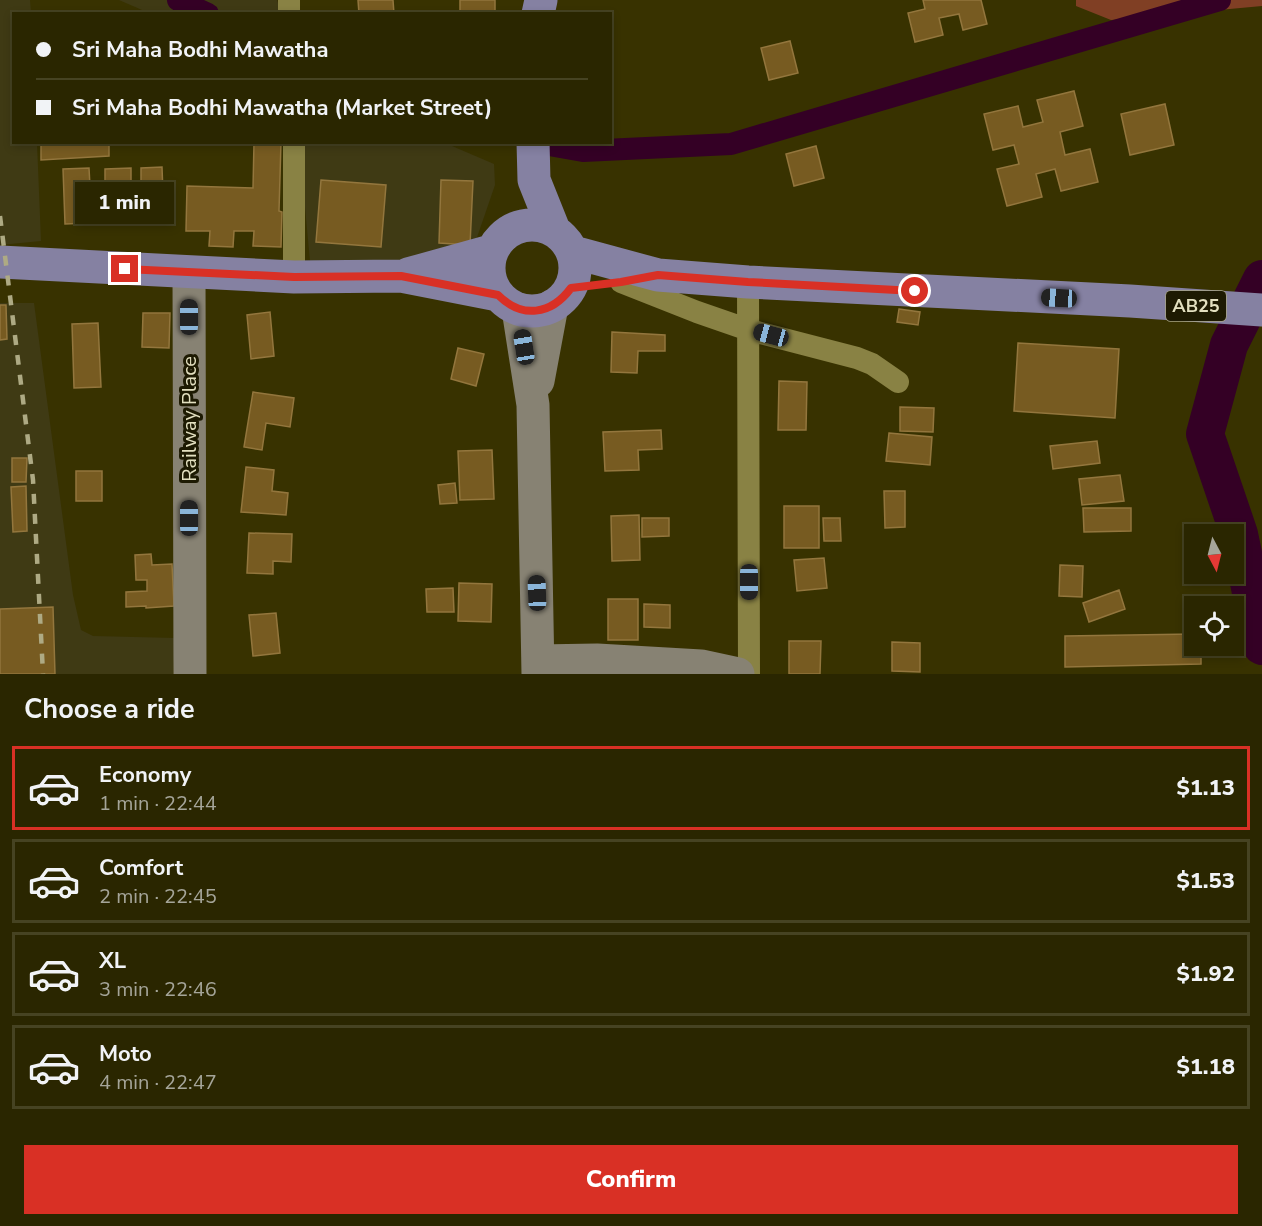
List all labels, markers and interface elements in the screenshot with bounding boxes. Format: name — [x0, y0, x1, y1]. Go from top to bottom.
text: Sri Maha Bodhi Mawatha — [72, 35, 328, 65]
text: Sri Maha Bodhi Mawatha (Market Street) — [72, 93, 492, 123]
callout: 1 min — [76, 182, 174, 224]
text: 1 min — [98, 189, 151, 216]
route end — [111, 255, 138, 282]
route start — [901, 277, 928, 304]
car — [1041, 288, 1077, 308]
road number: AB25 — [1166, 291, 1226, 321]
car — [180, 299, 198, 335]
car — [751, 322, 791, 348]
car — [512, 328, 536, 366]
street label: Railway Place — [176, 356, 203, 482]
car — [180, 500, 198, 536]
north arrow — [1184, 524, 1244, 584]
map controls — [1184, 524, 1244, 656]
car — [740, 564, 758, 600]
car — [527, 575, 547, 611]
button: locate — [1184, 596, 1244, 656]
text: Choose a ride — [24, 691, 195, 728]
text: Economy — [99, 760, 191, 790]
icon: car — [27, 761, 81, 815]
text: $1.13 — [1176, 773, 1235, 803]
text: 1 min · 22:44 — [99, 790, 217, 817]
text: Comfort — [99, 853, 183, 883]
icon: car — [27, 854, 81, 908]
text: $1.53 — [1176, 866, 1235, 896]
text: 2 min · 22:45 — [99, 883, 217, 910]
text: XL — [99, 946, 126, 976]
icon: car — [27, 947, 81, 1001]
text: $1.92 — [1176, 959, 1235, 989]
text: 3 min · 22:46 — [99, 976, 217, 1003]
text: Moto — [99, 1039, 152, 1069]
icon: car — [27, 1040, 81, 1094]
text: $1.18 — [1176, 1052, 1235, 1082]
text: 4 min · 22:47 — [99, 1069, 217, 1096]
button: Confirm — [24, 1145, 1238, 1214]

